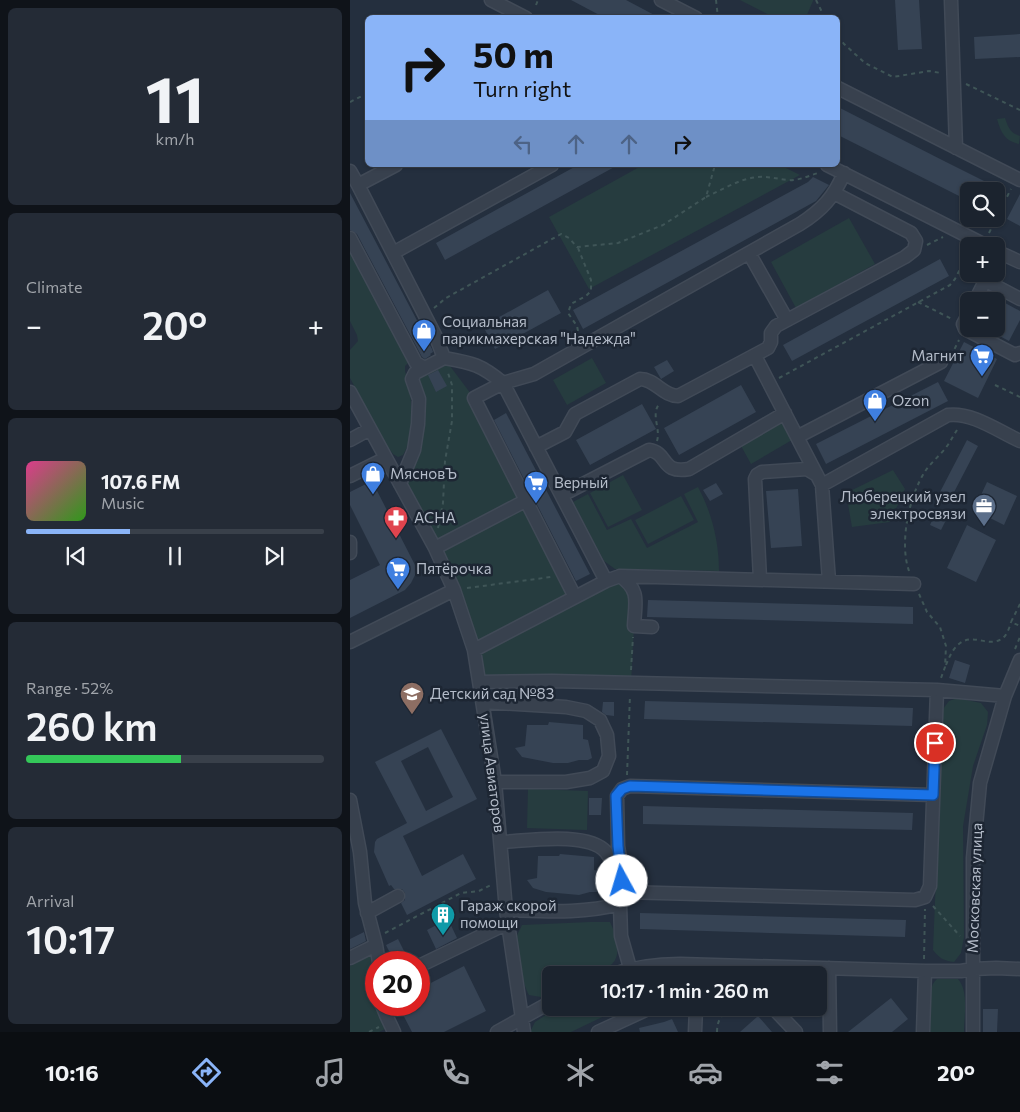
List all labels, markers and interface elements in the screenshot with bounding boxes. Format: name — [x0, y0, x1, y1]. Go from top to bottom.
text: 50 m — [473, 32, 554, 75]
icon: right — [390, 35, 455, 100]
text: 11 — [146, 57, 204, 136]
text: Turn right — [473, 75, 571, 102]
text: km/h — [156, 129, 194, 148]
icon: left — [509, 130, 537, 158]
icon: ahead — [562, 130, 590, 158]
icon: ahead — [615, 130, 643, 158]
icon: right — [668, 130, 696, 158]
map controls — [960, 182, 1005, 337]
button: search — [960, 182, 1005, 227]
button: + — [960, 237, 1005, 282]
text: Climate — [26, 277, 82, 296]
button: − — [960, 292, 1005, 337]
text: 20° — [142, 301, 207, 348]
text: − — [26, 308, 42, 342]
text: + — [308, 308, 324, 342]
place label: Социальная парикмахерская "Надежда" — [442, 312, 636, 347]
shop icon: Социальная парикмахерская "Надежда" — [411, 318, 437, 352]
supermarket icon: Магнит — [969, 343, 995, 377]
place label: Магнит — [911, 346, 964, 364]
shop icon: Ozon — [862, 388, 888, 422]
place label: Ozon — [892, 391, 929, 409]
shop icon: МясновЪ — [360, 461, 386, 495]
place label: МясновЪ — [390, 464, 457, 482]
text: 107.6 FM — [101, 470, 180, 493]
supermarket icon: Верный — [523, 470, 549, 504]
place label: Верный — [554, 473, 608, 491]
place label: Люберецкий узел электросвязи — [840, 487, 966, 522]
text: Music — [101, 493, 145, 512]
office icon: Люберецкий узел электросвязи — [971, 493, 997, 527]
pharmacy icon: АСНА — [383, 505, 409, 539]
place label: АСНА — [414, 508, 456, 526]
icon: previous — [62, 542, 90, 570]
icon: pause — [161, 542, 189, 570]
icon: next — [260, 542, 288, 570]
supermarket icon: Пятёрочка — [385, 556, 411, 590]
place label: Пятёрочка — [416, 559, 491, 577]
text: Range · 52% — [26, 678, 113, 697]
school or university icon: Детский сад №83 — [399, 681, 425, 715]
place label: Детский сад №83 — [430, 684, 554, 702]
text: 260 km — [26, 702, 157, 749]
street label: улица Авиаторов — [477, 712, 509, 834]
pin — [914, 722, 956, 764]
icon: arrive — [921, 729, 949, 757]
street label: Московская улица — [963, 823, 985, 953]
position arrow — [595, 854, 647, 906]
text: Arrival — [26, 891, 74, 910]
place label: Гараж скорой помощи — [460, 896, 557, 931]
building icon: Гараж скорой помощи — [430, 902, 456, 936]
text: 10:17 — [26, 915, 115, 962]
speed limit sign: 20 — [365, 951, 430, 1016]
text: 10:17 · 1 min · 260 m — [600, 979, 769, 1002]
icon: directions — [189, 1055, 224, 1090]
icon: music — [313, 1055, 348, 1090]
icon: phone — [438, 1055, 473, 1090]
icon: climate — [563, 1055, 598, 1090]
icon: car — [688, 1055, 723, 1090]
icon: filters — [812, 1055, 847, 1090]
text: 10:16 — [45, 1059, 99, 1086]
text: 20° — [937, 1059, 975, 1086]

